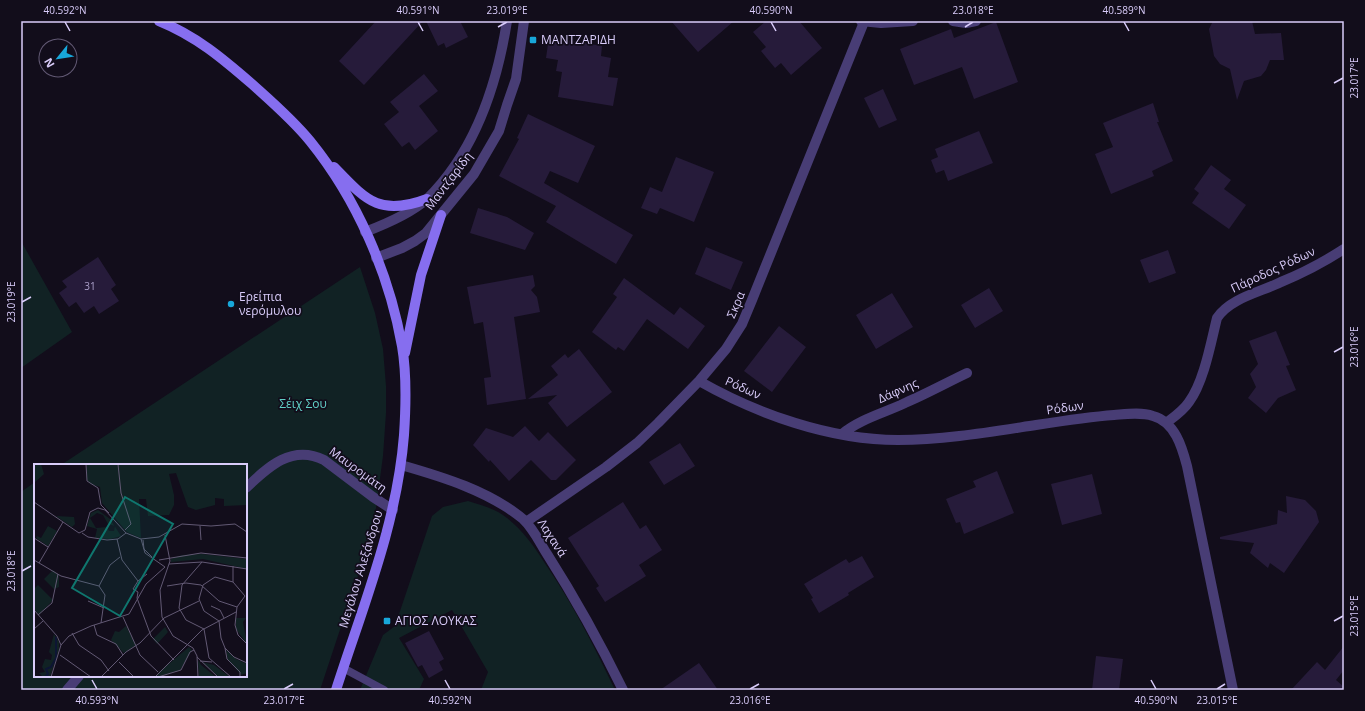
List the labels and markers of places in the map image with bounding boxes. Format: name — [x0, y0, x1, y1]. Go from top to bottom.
place label: ΜΑΝΤΖΑΡΙΔΗ — [541, 31, 616, 48]
marker: ΜΑΝΤΖΑΡΙΔΗ — [528, 35, 538, 45]
place label: Ερείπια νερόμυλου — [239, 288, 301, 319]
marker: Ερείπια νερόμυλου — [226, 299, 236, 309]
place label: ΑΓΙΟΣ ΛΟΥΚΑΣ — [395, 612, 477, 629]
marker: ΑΓΙΟΣ ΛΟΥΚΑΣ — [382, 616, 392, 626]

